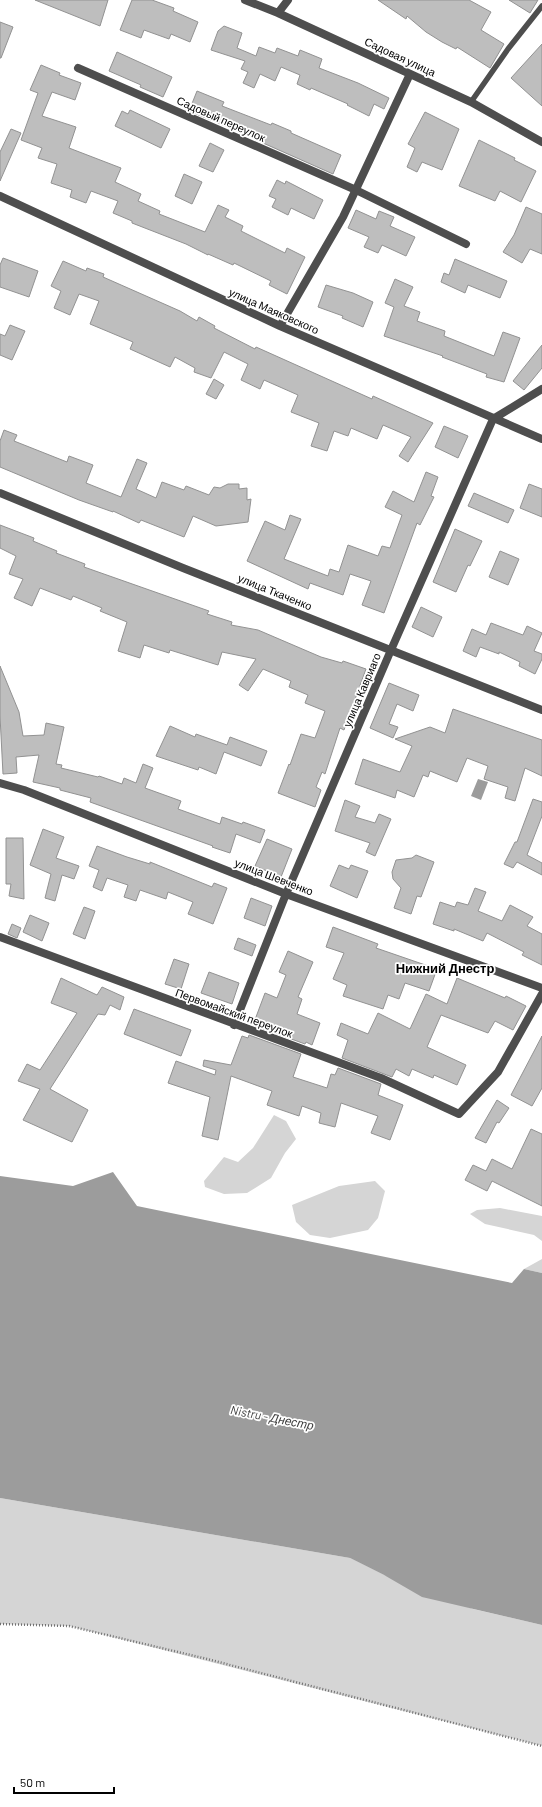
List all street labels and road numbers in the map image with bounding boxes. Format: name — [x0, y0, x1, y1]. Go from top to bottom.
street label: Садовая улица — [363, 34, 439, 79]
street label: Садовый переулок — [175, 93, 268, 144]
street label: улица Маяковского — [227, 285, 321, 336]
street label: улица Ткаченко — [236, 571, 314, 612]
street label: улица Кавриаго — [340, 651, 383, 729]
street label: улица Шевченко — [233, 856, 315, 897]
street label: Первомайский переулок — [174, 985, 295, 1040]

